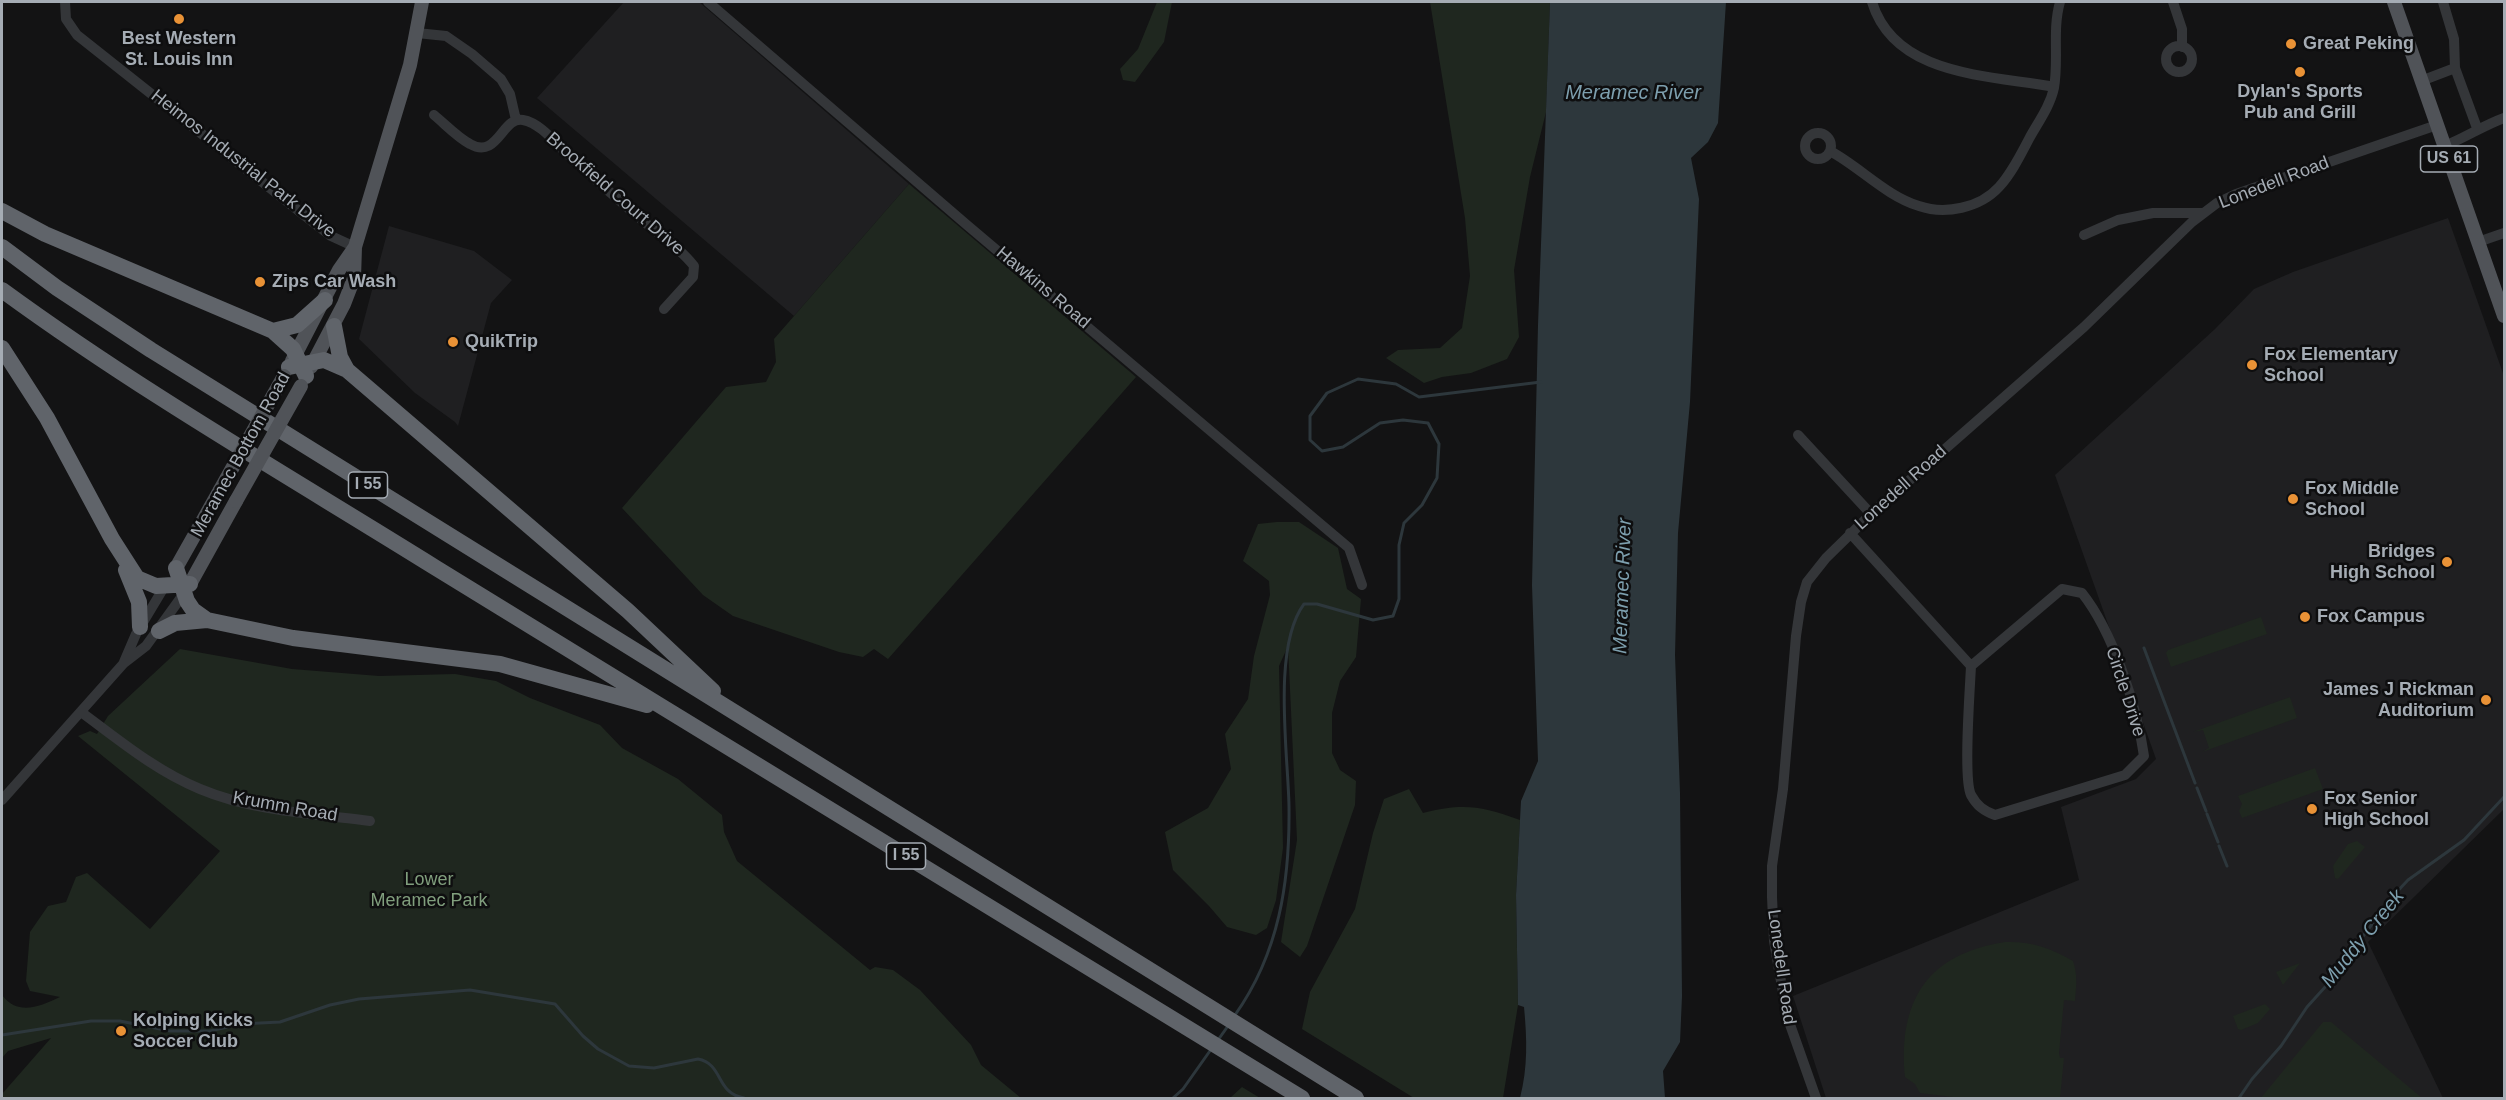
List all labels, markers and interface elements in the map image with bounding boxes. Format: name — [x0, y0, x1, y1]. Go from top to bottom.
marker: Best Western St. Louis Inn — [172, 12, 186, 26]
place label: Best Western St. Louis Inn — [122, 28, 236, 70]
place label: Great Peking — [2303, 33, 2414, 55]
marker: Great Peking — [2284, 37, 2298, 51]
marker: Dylan's Sports Pub and Grill — [2293, 65, 2307, 79]
water label: Meramec River — [1565, 81, 1701, 105]
place label: Dylan's Sports Pub and Grill — [2237, 81, 2363, 124]
street label: Heimos Industrial Park Drive — [146, 85, 340, 243]
street label: Brookfield Court Drive — [541, 128, 689, 260]
road number: US 61 — [2420, 146, 2478, 172]
street label: Lonedell Road — [2216, 152, 2332, 214]
street label: Hawkins Road — [992, 242, 1094, 334]
place label: Zips Car Wash — [272, 271, 396, 293]
marker: Zips Car Wash — [253, 275, 267, 289]
place label: QuikTrip — [465, 331, 538, 353]
marker: QuikTrip — [446, 335, 460, 349]
place label: Fox Elementary School — [2264, 344, 2398, 386]
marker: Fox Elementary School — [2245, 358, 2259, 372]
street label: Meramec Bottom Road — [187, 369, 295, 541]
street label: Lonedell Road — [1851, 441, 1951, 535]
road number: I 55 — [348, 472, 388, 498]
place label: Fox Middle School — [2305, 478, 2399, 520]
marker: Fox Middle School — [2286, 492, 2300, 506]
water label: Meramec River — [1609, 518, 1637, 654]
place label: Bridges High School — [2330, 541, 2435, 584]
marker: Bridges High School — [2440, 555, 2454, 569]
place label: Fox Campus — [2317, 606, 2425, 628]
marker: Fox Campus — [2298, 610, 2312, 624]
street label: Circle Drive — [2100, 644, 2150, 740]
place label: James J Rickman Auditorium — [2323, 679, 2474, 722]
marker: James J Rickman Auditorium — [2479, 693, 2493, 707]
street label: Krumm Road — [231, 787, 339, 827]
place label: Fox Senior High School — [2324, 788, 2429, 830]
marker: Fox Senior High School — [2305, 802, 2319, 816]
road number: I 55 — [886, 843, 926, 869]
park label: Lower Meramec Park — [370, 869, 488, 912]
water label: Muddy Creek — [2316, 885, 2410, 993]
street label: Lonedell Road — [1762, 908, 1800, 1026]
place label: Kolping Kicks Soccer Club — [133, 1010, 253, 1052]
marker: Kolping Kicks Soccer Club — [114, 1024, 128, 1038]

